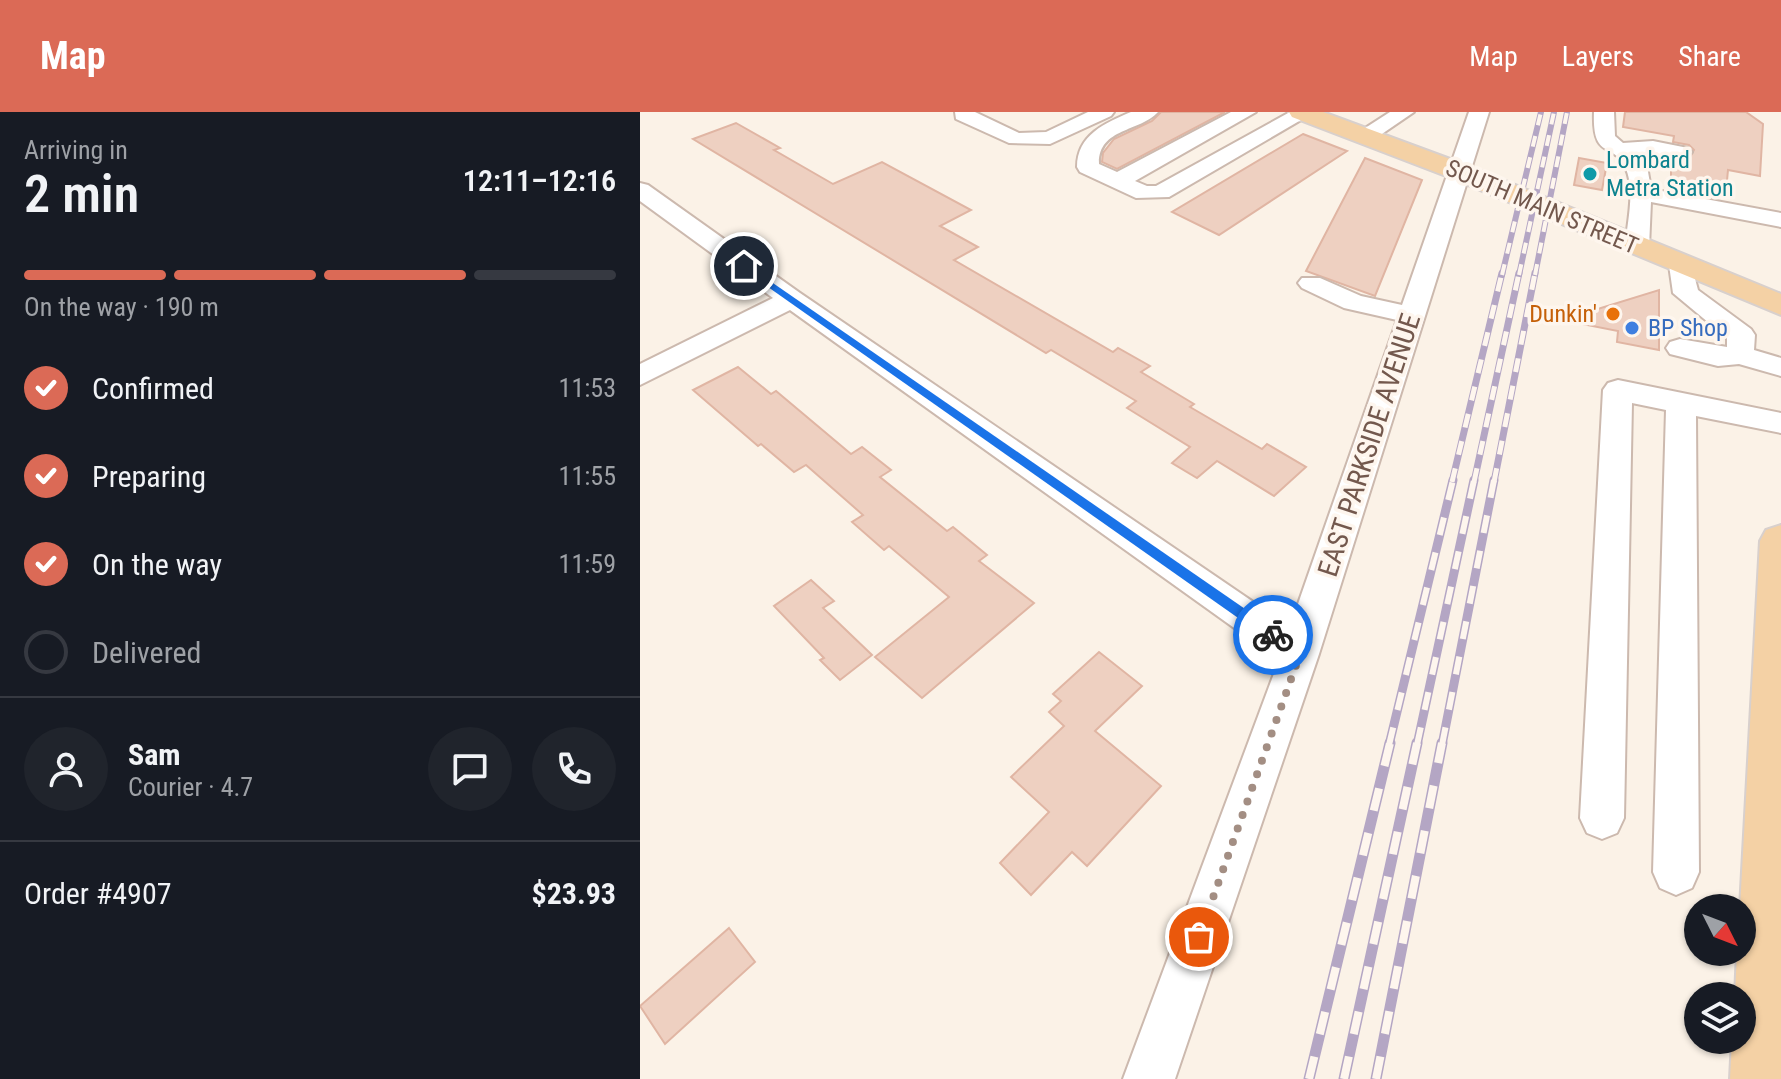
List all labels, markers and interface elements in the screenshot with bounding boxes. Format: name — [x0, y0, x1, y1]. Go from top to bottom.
text: Map — [40, 34, 106, 78]
text: Map — [1469, 40, 1518, 73]
text: Layers — [1562, 40, 1634, 73]
text: Share — [1678, 40, 1741, 73]
text: Arriving in — [24, 135, 128, 165]
place label: Lombard Metra Station — [1606, 146, 1734, 202]
street label: SOUTH MAIN STREET — [1442, 154, 1642, 260]
text: 12:11–12:16 — [463, 163, 616, 198]
text: 2 min — [24, 164, 139, 225]
marker: Lombard Metra Station — [1581, 165, 1599, 183]
pin — [710, 232, 778, 300]
icon: home — [722, 244, 766, 288]
text: On the way · 190 m — [24, 292, 219, 322]
place label: Dunkin' — [1529, 300, 1597, 328]
marker: Dunkin' — [1604, 305, 1622, 323]
street label: EAST PARKSIDE AVENUE — [1311, 309, 1427, 581]
place label: BP Shop — [1648, 314, 1728, 342]
marker: BP Shop — [1623, 319, 1641, 337]
icon: check — [24, 366, 68, 410]
text: Confirmed — [92, 371, 214, 406]
text: 11:53 — [559, 373, 616, 403]
icon: check — [24, 454, 68, 498]
text: Preparing — [92, 459, 206, 494]
text: 11:55 — [559, 461, 616, 491]
icon: check — [24, 542, 68, 586]
text: On the way — [92, 547, 222, 582]
text: 11:59 — [559, 549, 616, 579]
courier — [1233, 595, 1313, 675]
icon: bike — [1251, 613, 1295, 657]
text: Delivered — [92, 635, 201, 670]
button: person — [24, 727, 108, 811]
button: chat — [428, 727, 512, 811]
button: phone — [532, 727, 616, 811]
text: Sam — [128, 737, 181, 772]
text: Courier · 4.7 — [128, 772, 253, 802]
text: Order #4907 — [24, 876, 172, 911]
text: $23.93 — [531, 876, 616, 911]
north arrow — [1684, 894, 1756, 966]
map controls — [1684, 894, 1756, 1054]
pin — [1165, 903, 1233, 971]
icon: bag — [1177, 915, 1221, 959]
button: layers — [1684, 982, 1756, 1054]

